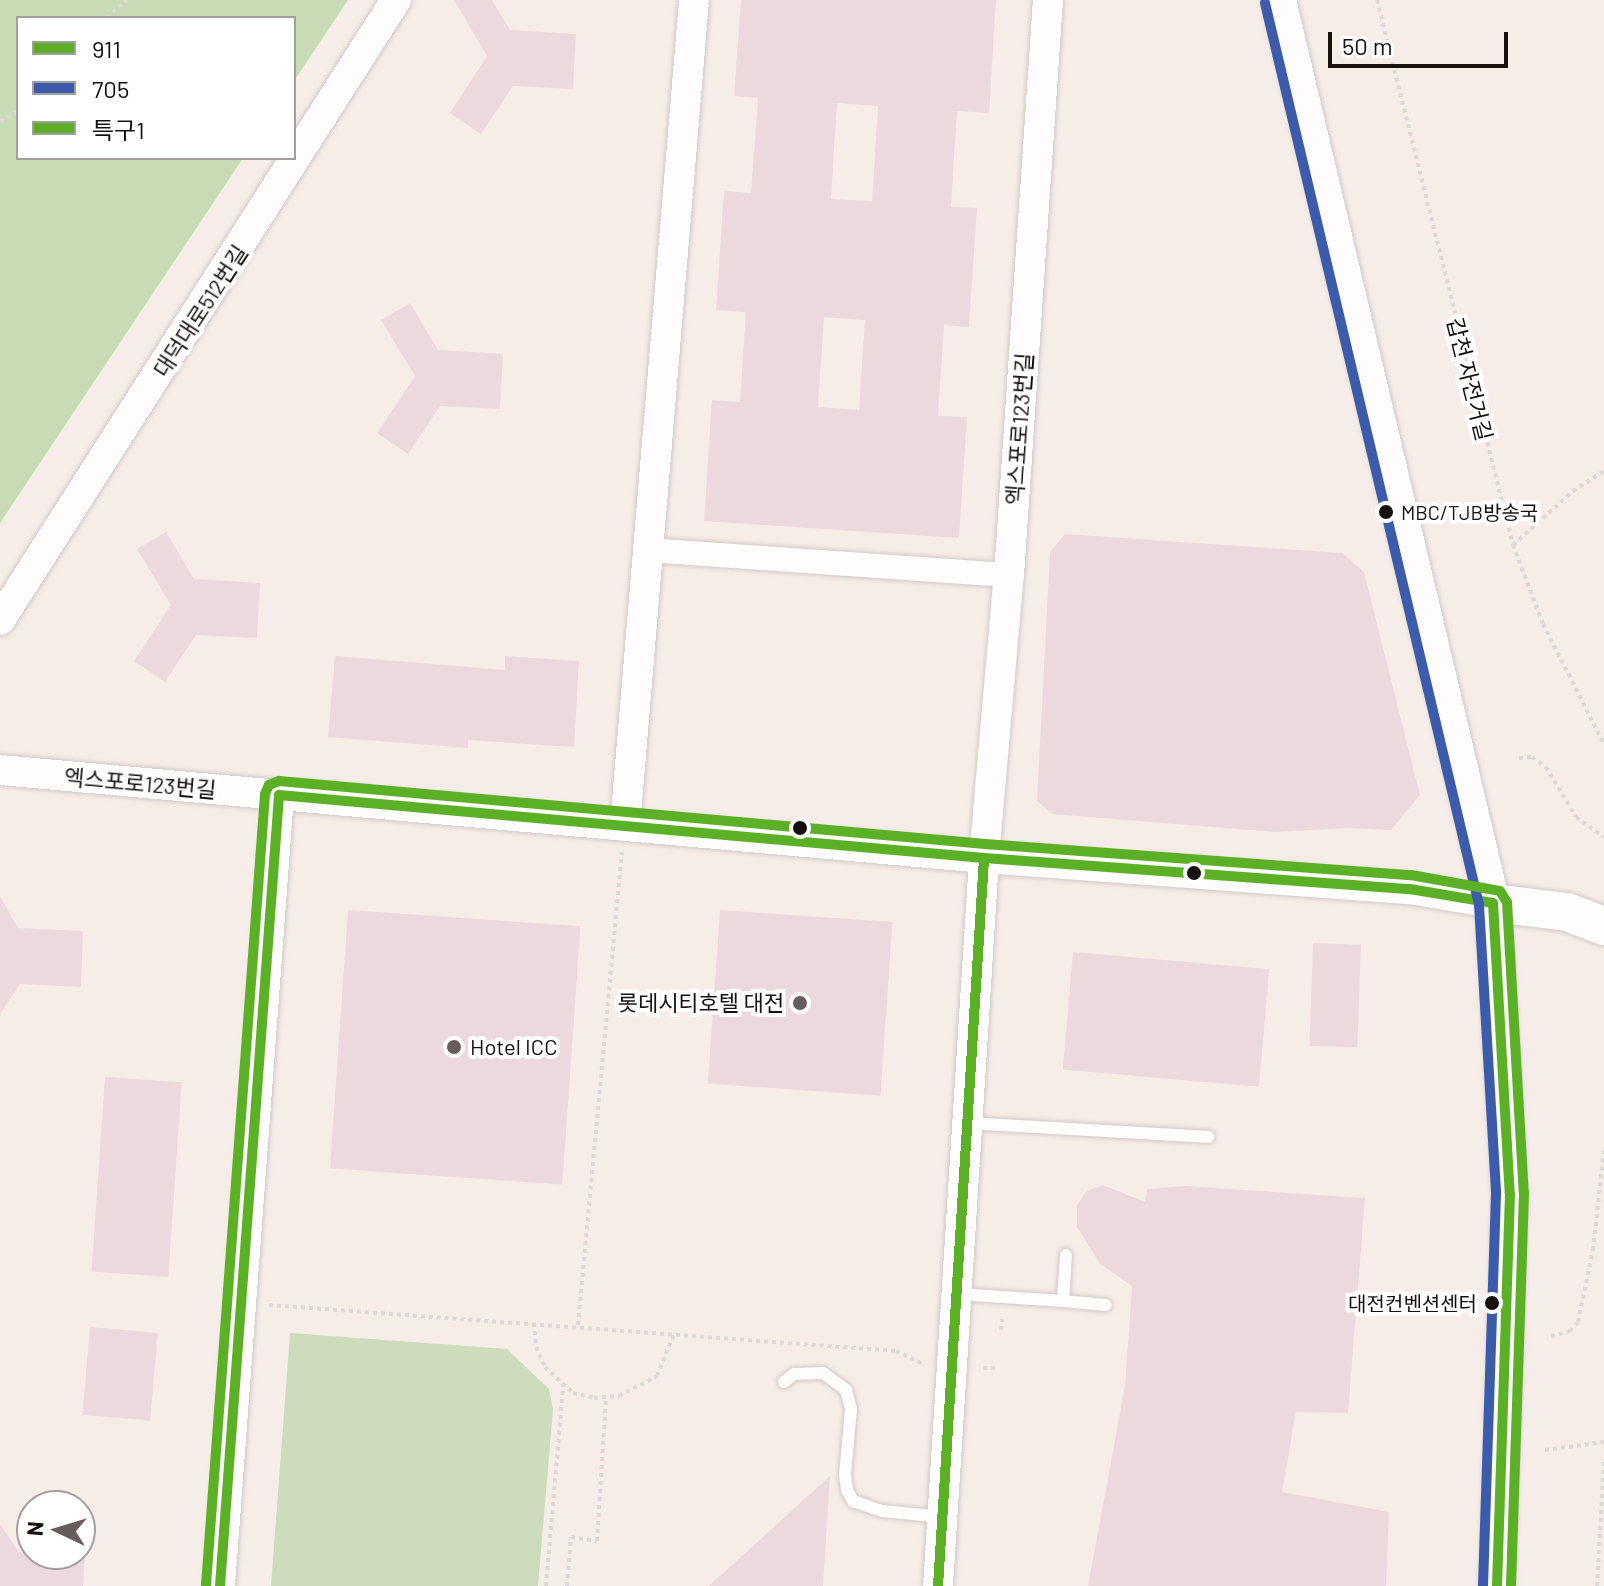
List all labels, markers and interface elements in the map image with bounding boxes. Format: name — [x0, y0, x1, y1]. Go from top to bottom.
legend — [16, 16, 296, 160]
scale bar — [1332, 16, 1512, 66]
text: 50 m — [1342, 31, 1393, 60]
text: 911 — [92, 34, 121, 63]
text: 705 — [92, 74, 129, 103]
text: 특구1 — [92, 115, 145, 144]
street label: 대덕대로512번길 — [148, 240, 252, 382]
street label: 갑천 자전거길 — [1442, 315, 1498, 443]
street label: 엑스포로123번길 — [1001, 352, 1037, 506]
place label: MBC/TJB방송국 — [1401, 500, 1538, 524]
marker: MBC/TJB방송국 — [1378, 504, 1394, 520]
street label: 엑스포로123번길 — [63, 763, 217, 803]
unlabelled marker — [792, 820, 808, 836]
unlabelled marker — [1186, 865, 1202, 881]
place label: 롯데시티호텔 대전 — [618, 990, 784, 1016]
marker: 롯데시티호텔 대전 — [791, 994, 809, 1012]
place label: Hotel ICC — [470, 1034, 558, 1060]
marker: Hotel ICC — [445, 1038, 463, 1056]
place label: 대전컨벤션센터 — [1348, 1291, 1477, 1315]
marker: 대전컨벤션센터 — [1484, 1295, 1500, 1311]
north arrow — [16, 1490, 96, 1570]
text: N — [21, 1520, 48, 1537]

